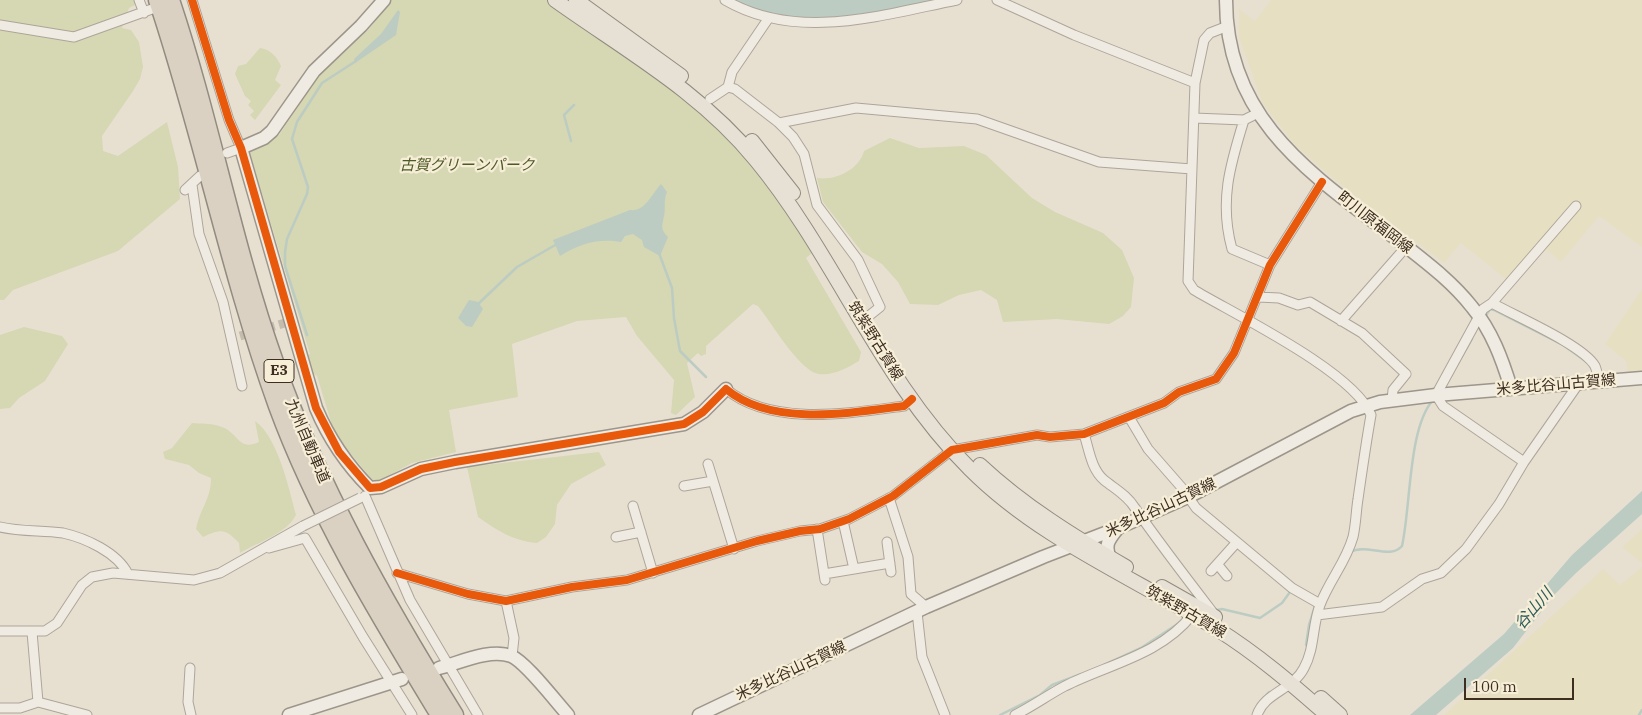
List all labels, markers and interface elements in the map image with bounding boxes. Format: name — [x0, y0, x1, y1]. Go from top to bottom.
park label: 古賀グリーンパーク — [400, 157, 534, 175]
street label: 町川原福岡線 — [1334, 188, 1416, 258]
street label: 筑紫野古賀線 — [844, 298, 906, 384]
road number: E3 — [264, 360, 294, 382]
street label: 米多比谷山古賀線 — [1495, 371, 1617, 399]
street label: 九州自動車道 — [281, 396, 333, 486]
street label: 米多比谷山古賀線 — [1103, 474, 1219, 542]
street label: 筑紫野古賀線 — [1143, 582, 1229, 642]
water label: 谷山川 — [1511, 585, 1557, 633]
street label: 米多比谷山古賀線 — [733, 637, 849, 705]
scale bar — [1467, 668, 1577, 700]
text: 100 m — [1472, 677, 1517, 696]

